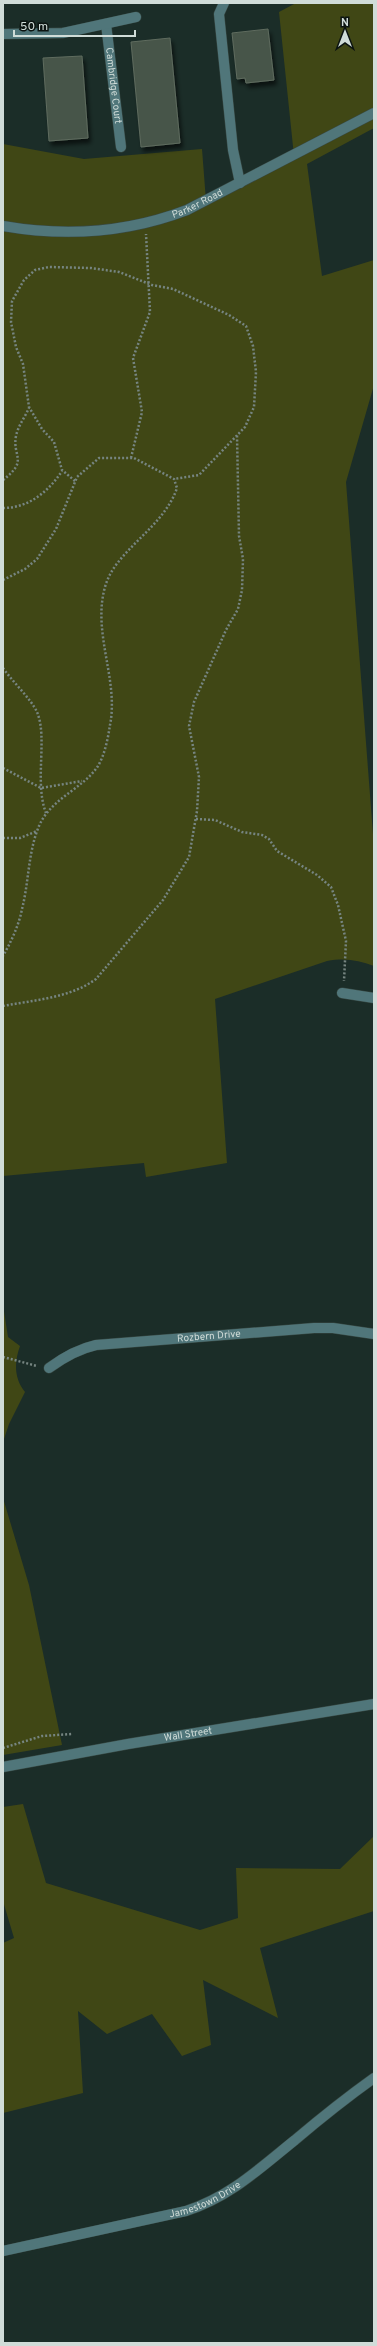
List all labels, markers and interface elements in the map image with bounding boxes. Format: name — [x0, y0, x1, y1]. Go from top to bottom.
scale bar — [14, 12, 135, 38]
north arrow — [325, 12, 365, 52]
text: N — [341, 16, 349, 30]
text: 50 m — [20, 19, 48, 35]
street label: Cambridge Court — [102, 47, 125, 125]
street label: Parker Road — [170, 186, 225, 221]
street label: Rozbern Drive — [177, 1327, 241, 1345]
street label: Wall Street — [163, 1724, 213, 1745]
street label: Jamestown Drive — [168, 2178, 243, 2221]

